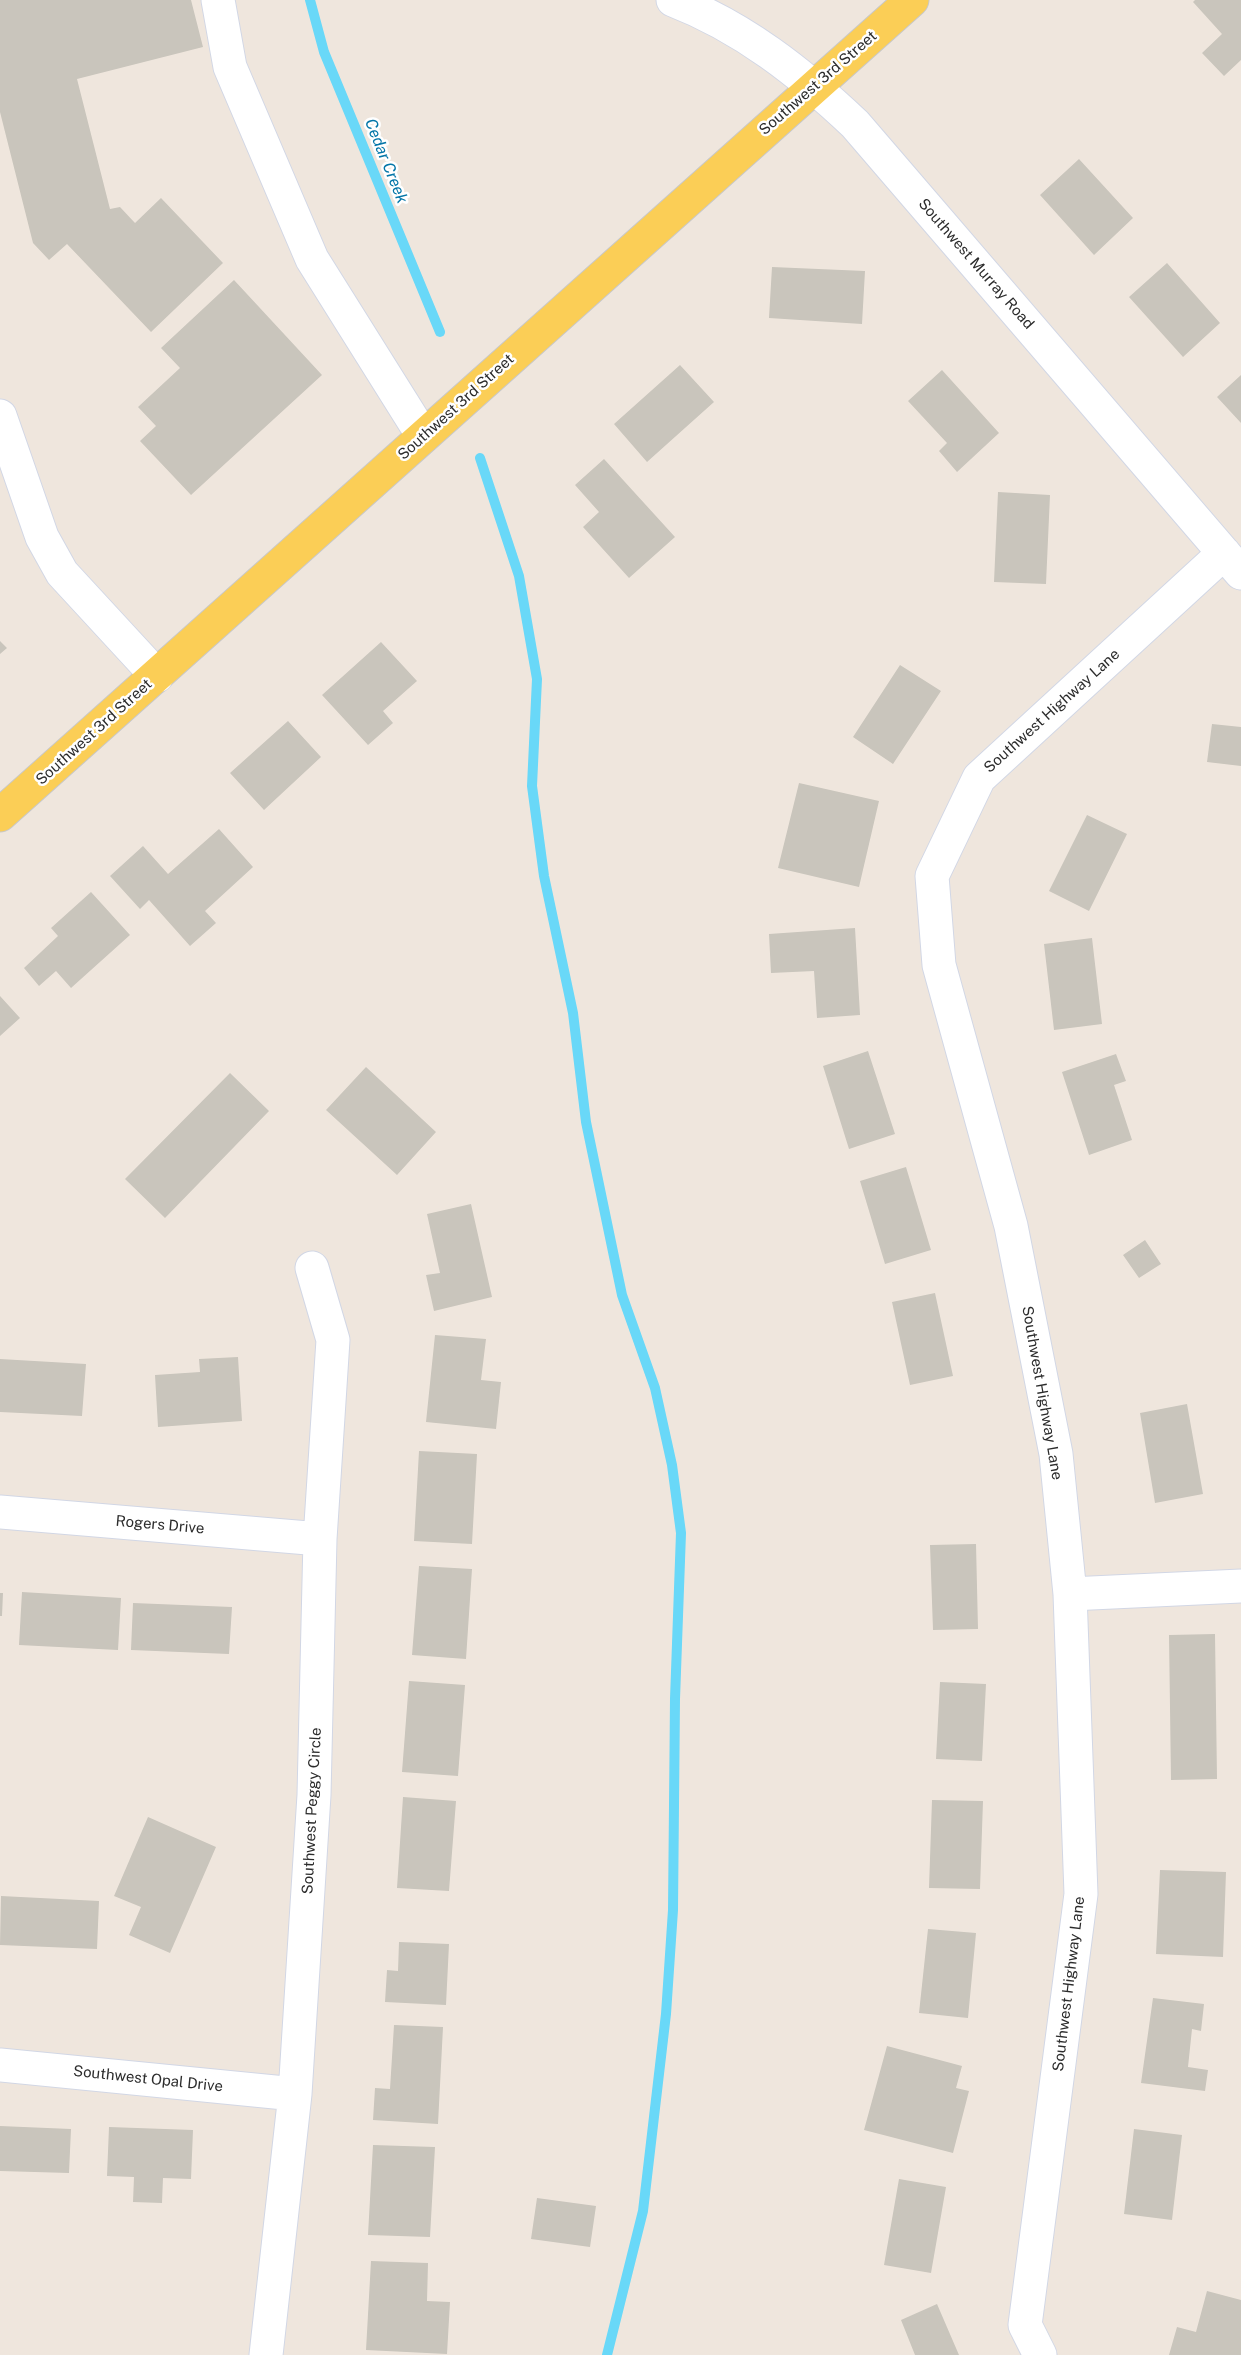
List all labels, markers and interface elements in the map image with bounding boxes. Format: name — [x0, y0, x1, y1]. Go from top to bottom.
street label: Southwest 3rd Street — [756, 27, 880, 139]
water label: Cedar Creek — [360, 116, 412, 206]
street label: Southwest Murray Road — [914, 195, 1038, 333]
street label: Southwest 3rd Street — [394, 350, 518, 464]
street label: Southwest Highway Lane — [980, 645, 1124, 777]
street label: Southwest 3rd Street — [32, 675, 156, 789]
street label: Southwest Highway Lane — [1018, 1305, 1066, 1481]
street label: Rogers Drive — [115, 1512, 205, 1538]
street label: Southwest Peggy Circle — [299, 1727, 325, 1895]
street label: Southwest Highway Lane — [1049, 1895, 1089, 2073]
street label: Southwest Opal Drive — [72, 2062, 224, 2096]

